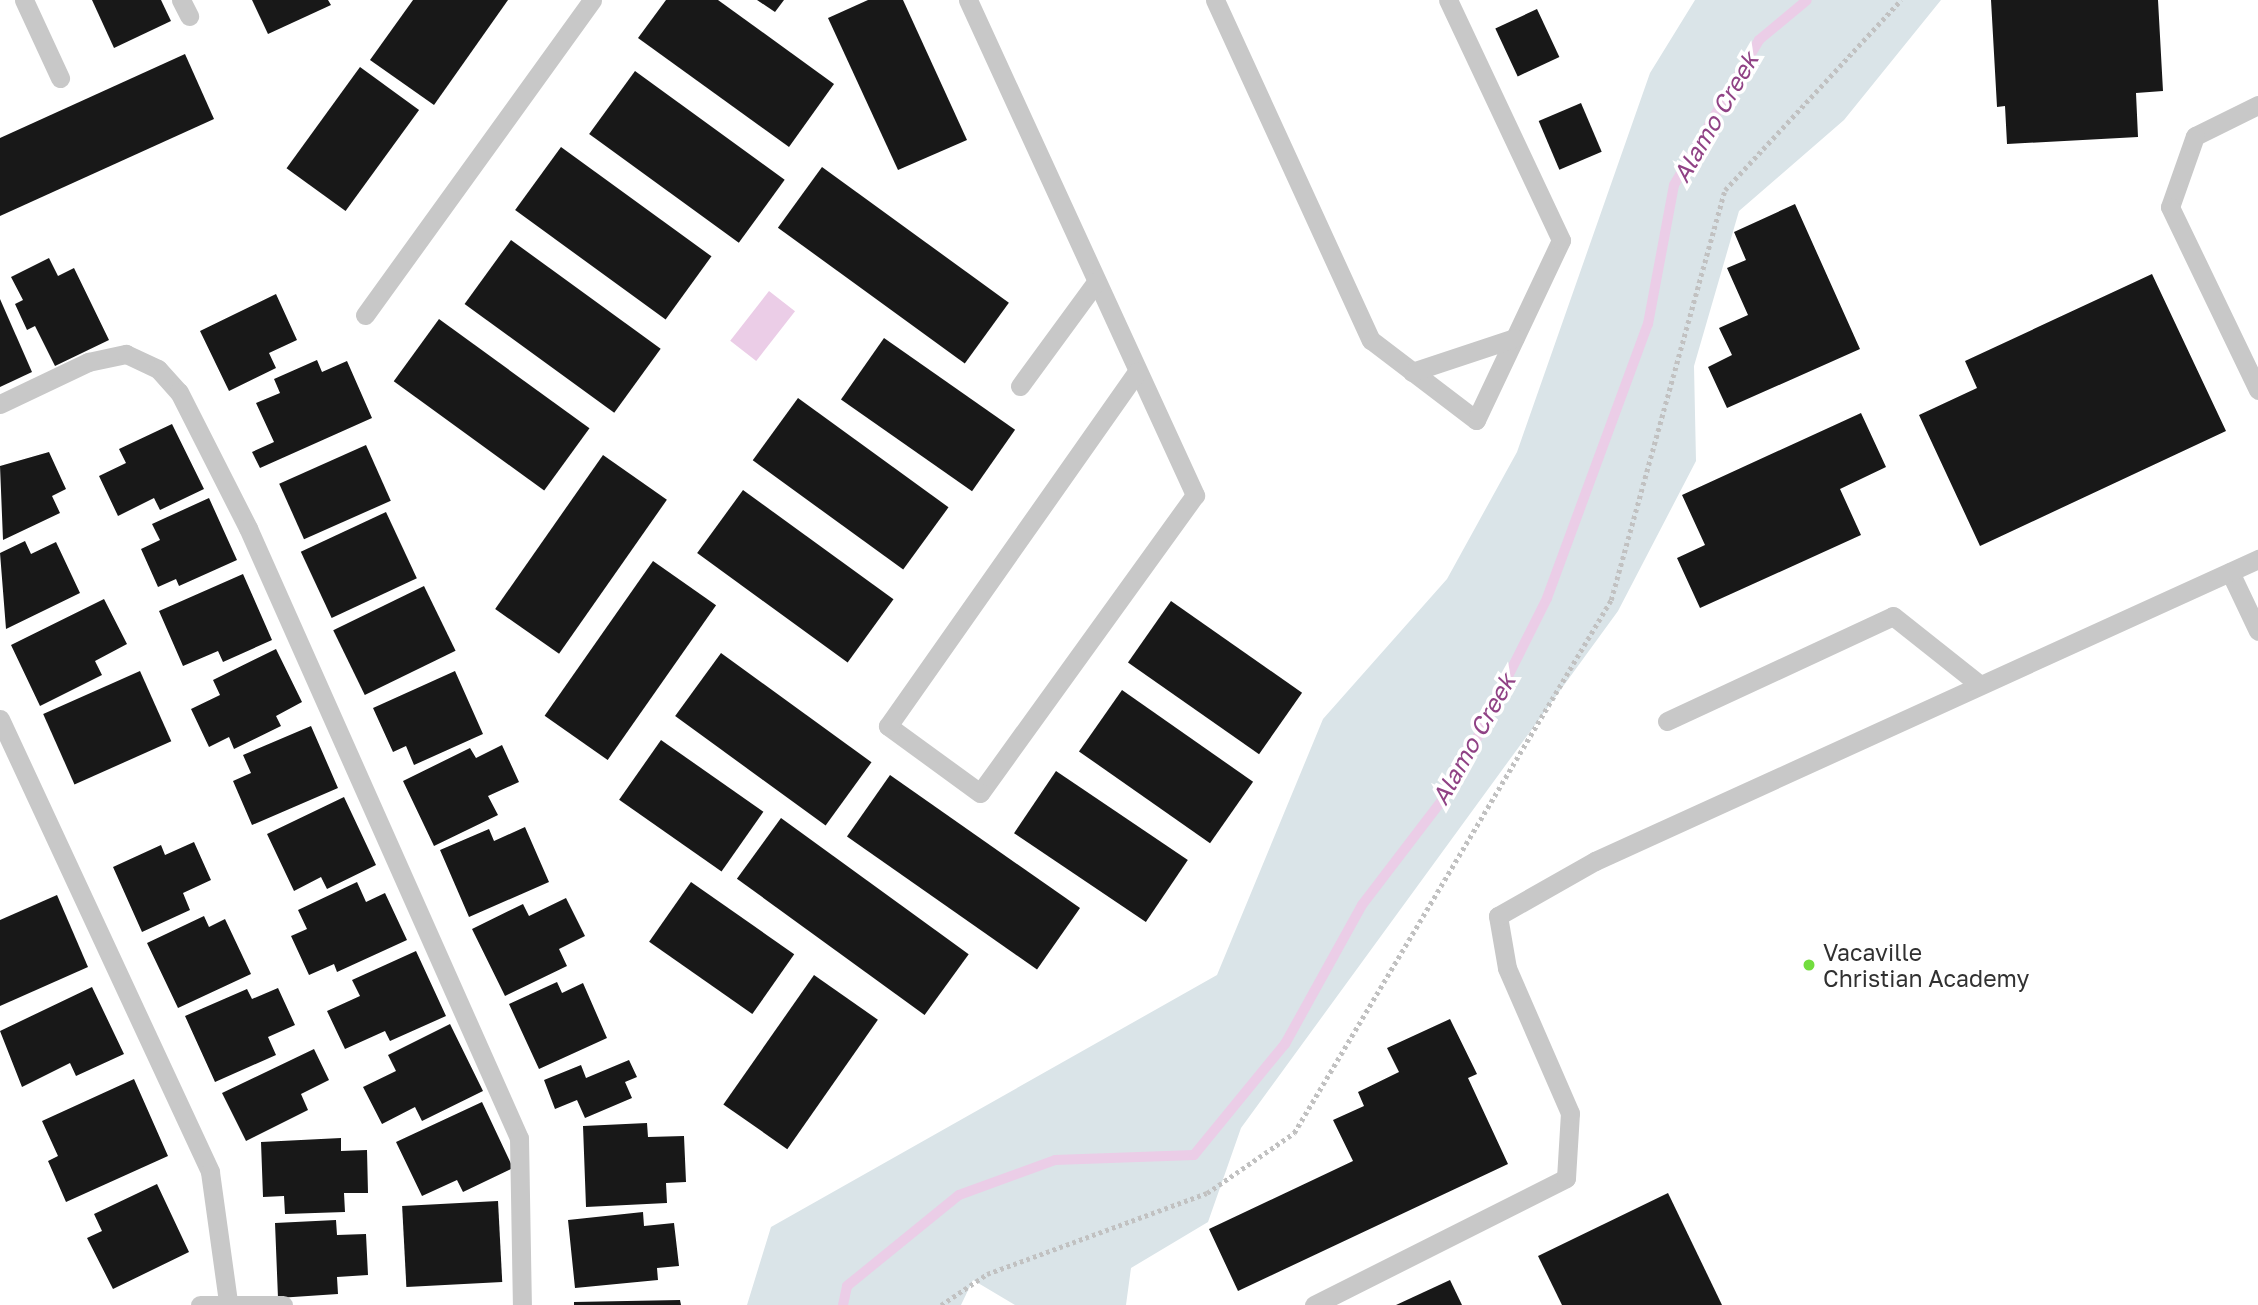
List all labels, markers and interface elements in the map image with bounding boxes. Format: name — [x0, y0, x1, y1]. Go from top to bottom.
water label: Alamo Creek — [1666, 47, 1764, 187]
water label: Alamo Creek — [1425, 668, 1521, 810]
place label: Vacaville Christian Academy — [1823, 938, 2029, 992]
marker: Vacaville Christian Academy — [1801, 957, 1817, 973]

